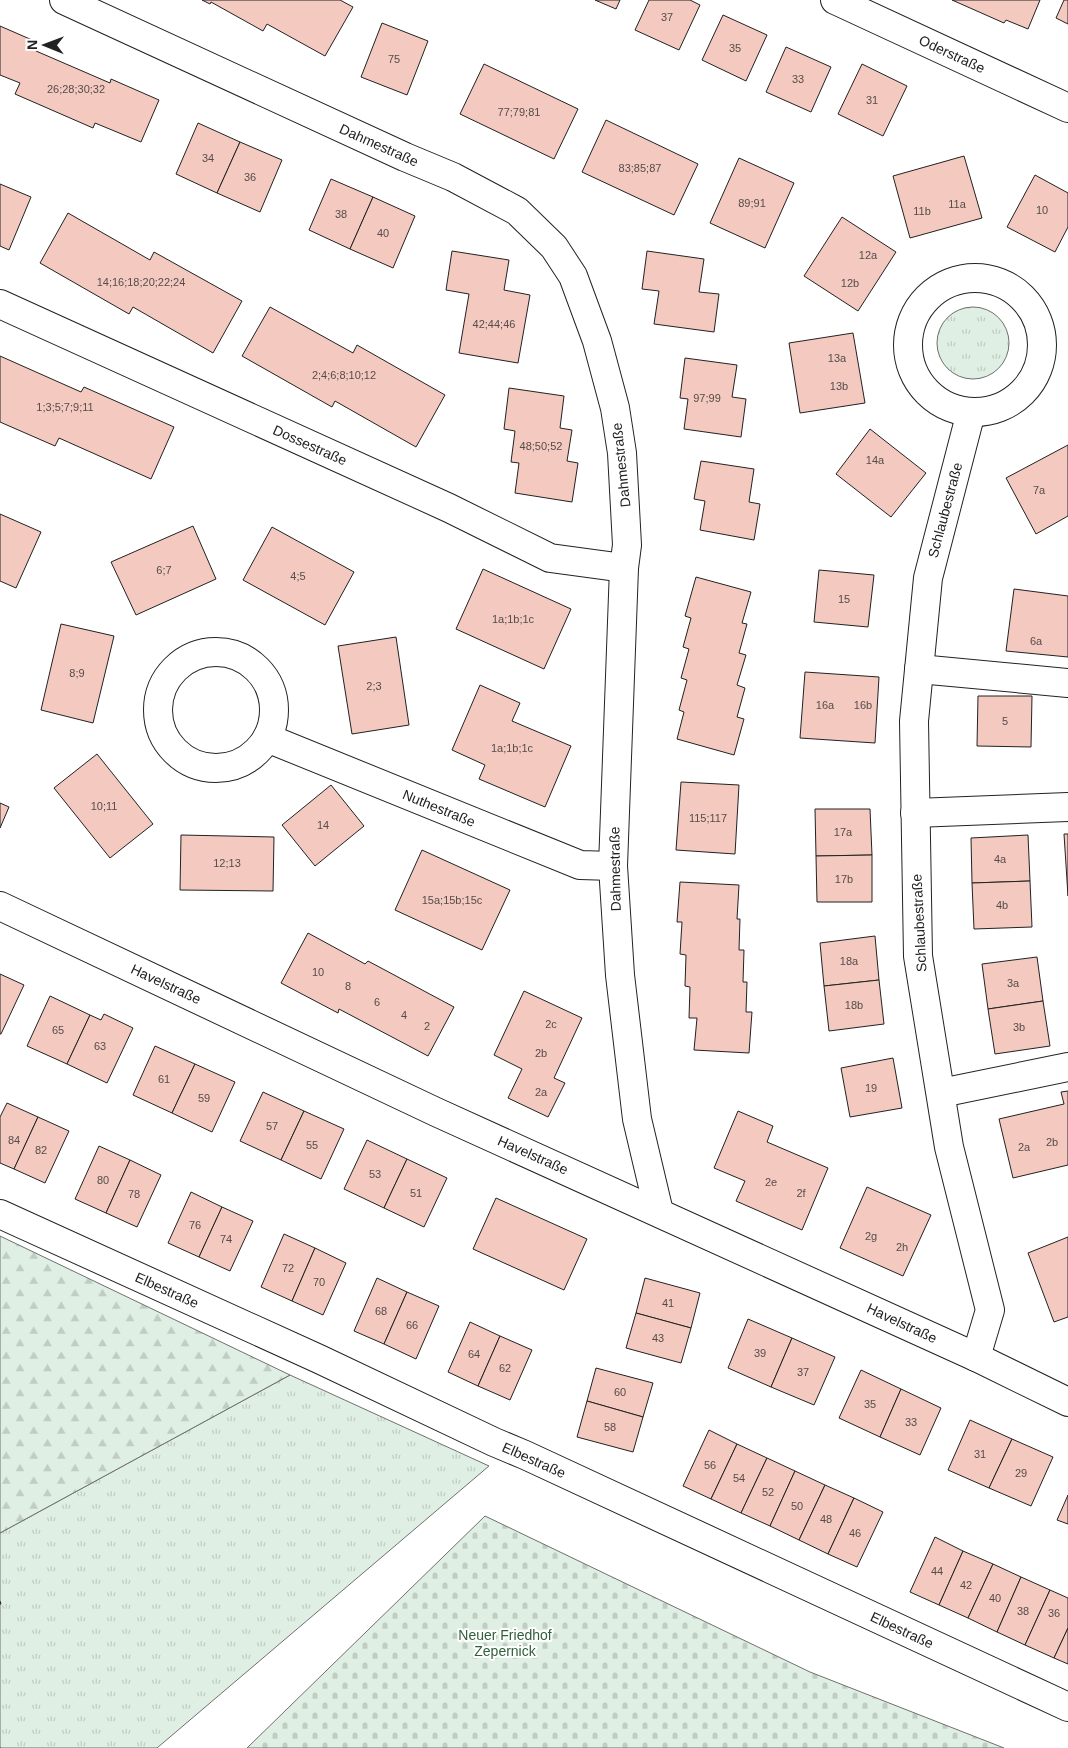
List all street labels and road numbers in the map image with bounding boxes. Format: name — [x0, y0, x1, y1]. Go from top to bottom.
street label: Oderstraße — [917, 32, 988, 76]
street label: Dahmestraße — [337, 120, 421, 170]
street label: Dossestraße — [270, 422, 350, 469]
street label: Dahmestraße — [609, 422, 633, 508]
street label: Schlaubestraße — [925, 460, 965, 559]
street label: Nuthestraße — [400, 786, 478, 830]
street label: Dahmestraße — [606, 826, 624, 912]
street label: Schlaubestraße — [908, 873, 930, 972]
street label: Havelstraße — [128, 961, 204, 1007]
street label: Havelstraße — [495, 1132, 571, 1178]
street label: Elbestraße — [133, 1269, 201, 1311]
street label: Havelstraße — [864, 1300, 940, 1346]
street label: Elbestraße — [500, 1439, 568, 1481]
street label: Elbestraße — [868, 1608, 936, 1652]

